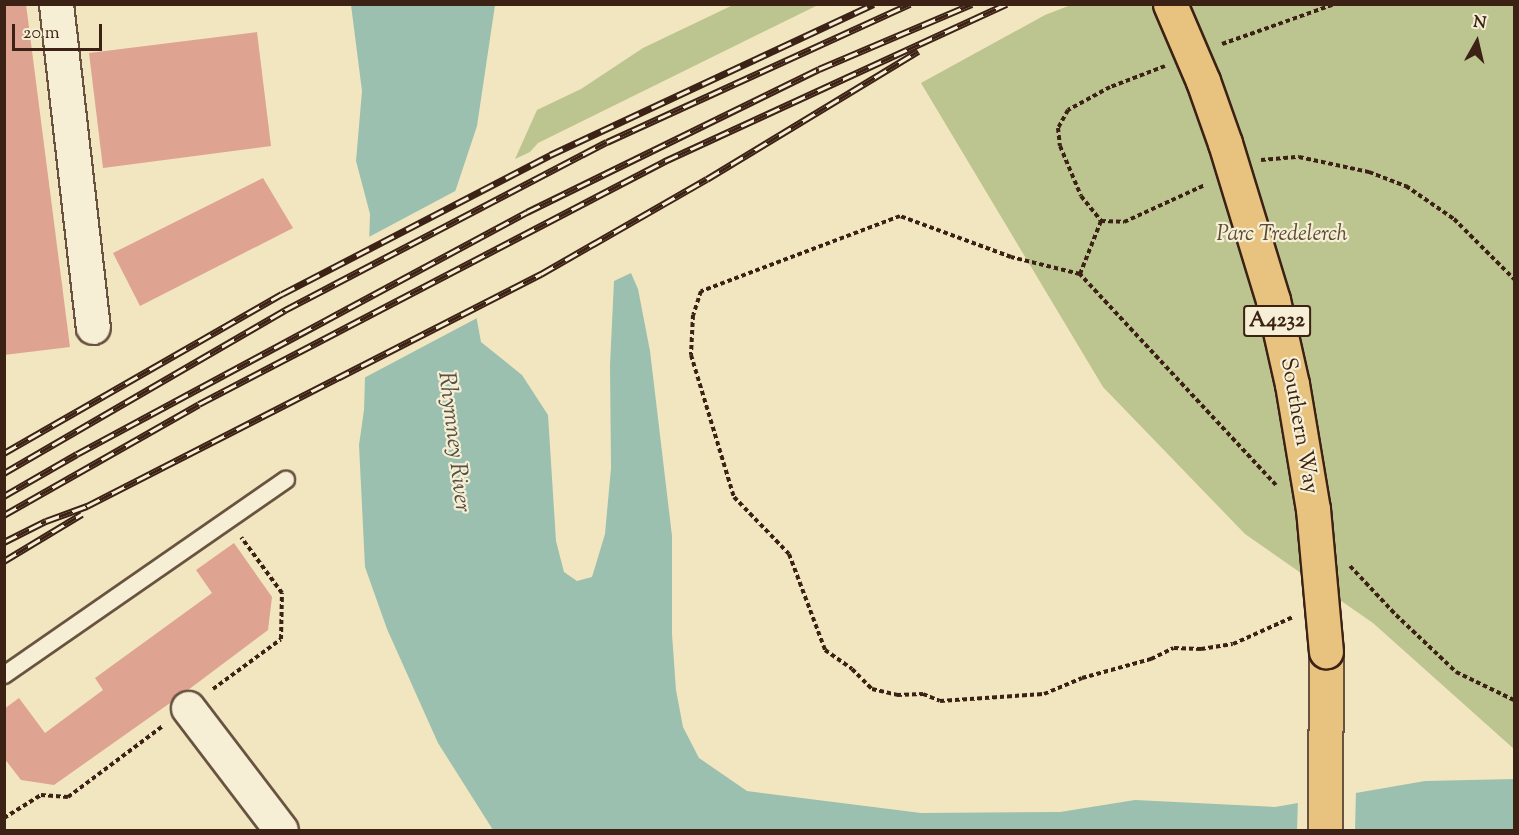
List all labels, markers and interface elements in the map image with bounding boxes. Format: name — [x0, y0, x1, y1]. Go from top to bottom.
text: N — [1472, 11, 1488, 36]
scale bar — [15, 12, 105, 50]
north arrow — [1447, 12, 1507, 72]
text: 20 m — [23, 21, 60, 47]
park label: Parc Tredelerch — [1217, 223, 1347, 249]
road number: A4232 — [1242, 303, 1312, 339]
street label: Southern Way — [1273, 356, 1323, 496]
water label: Rhymney River — [430, 370, 476, 514]

